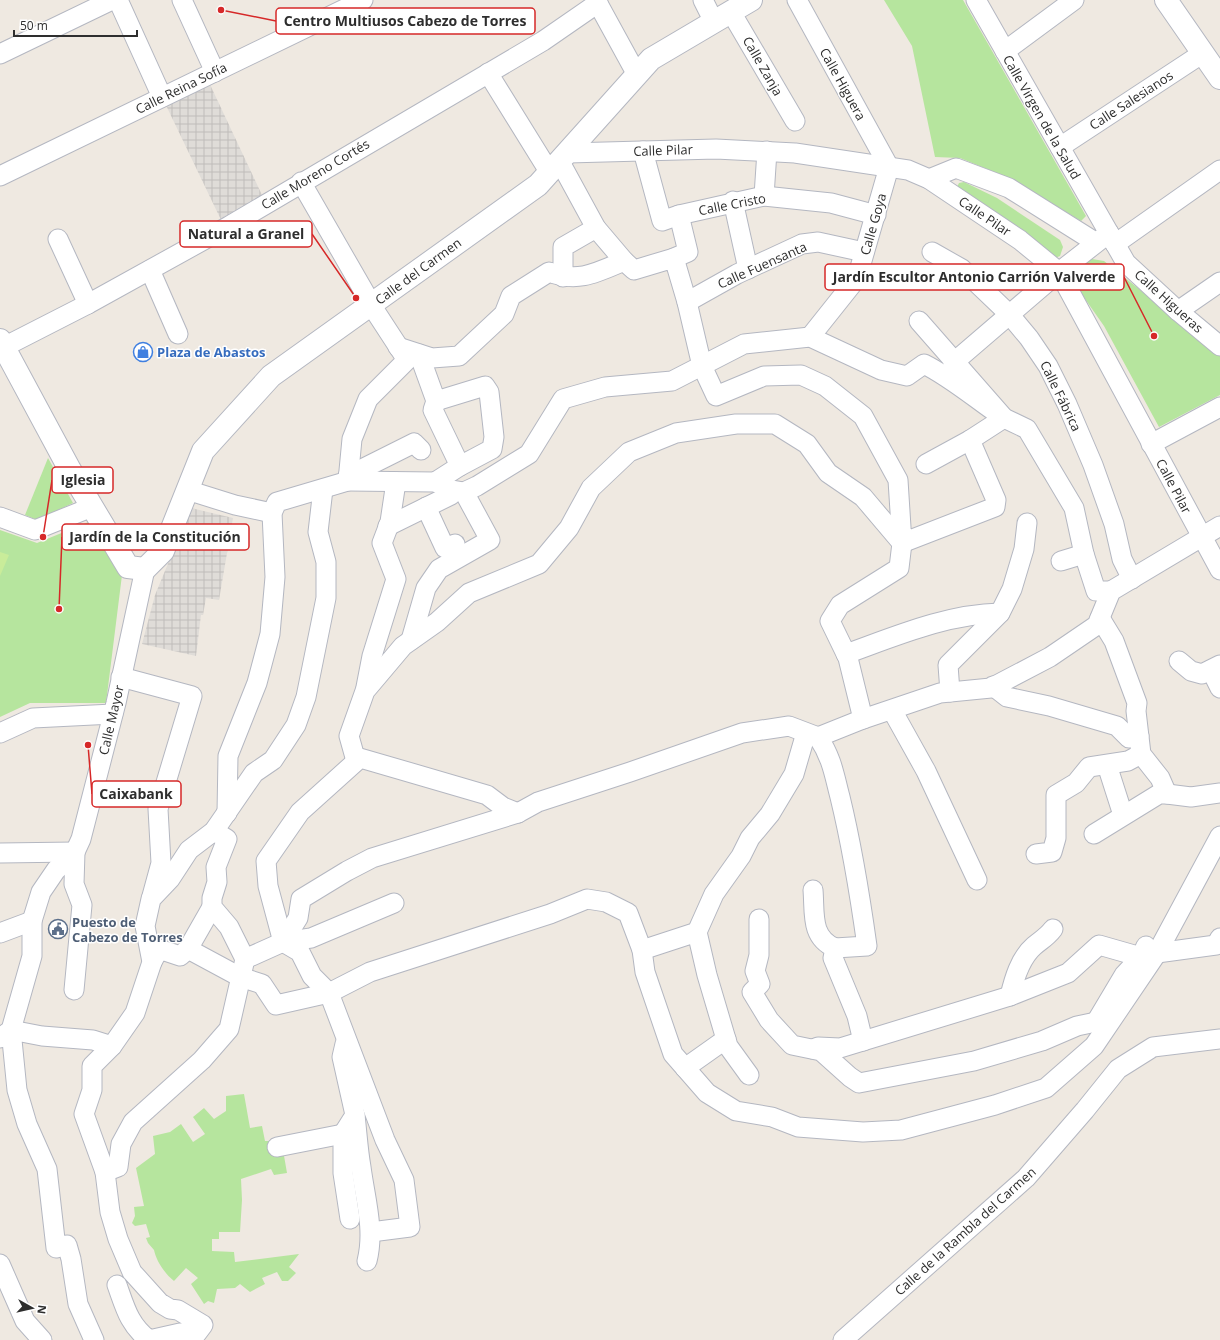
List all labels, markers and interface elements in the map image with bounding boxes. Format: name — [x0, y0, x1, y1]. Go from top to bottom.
callout: Centro Multiusos Cabezo de Torres — [276, 8, 535, 34]
text: Centro Multiusos Cabezo de Torres — [284, 11, 526, 30]
scale bar — [14, 12, 137, 38]
text: 50 m — [20, 17, 48, 34]
street label: Calle Zanja — [739, 33, 787, 99]
street label: Calle Higuera — [816, 44, 870, 124]
street label: Calle Virgen de la Salud — [999, 52, 1085, 182]
street label: Calle Reina Sofía — [132, 58, 230, 118]
street label: Calle Salesianos — [1086, 66, 1176, 134]
street label: Calle Moreno Cortés — [257, 135, 373, 213]
street label: Calle Pilar — [633, 140, 694, 160]
street label: Calle Cristo — [697, 189, 767, 219]
street label: Calle Goya — [856, 191, 890, 257]
street label: Calle Pilar — [955, 192, 1015, 241]
callout: Natural a Granel — [180, 221, 312, 247]
text: Natural a Granel — [188, 224, 304, 243]
street label: Calle del Carmen — [371, 234, 465, 308]
street label: Calle Fuensanta — [715, 237, 809, 293]
callout: Jardín Escultor Antonio Carrión Valverde — [825, 264, 1124, 290]
street label: Calle Higueras — [1131, 265, 1207, 337]
text: Jardín Escultor Antonio Carrión Valverde — [831, 267, 1115, 286]
shop icon: Plaza de Abastos — [132, 341, 154, 363]
place label: Plaza de Abastos — [157, 343, 266, 361]
street label: Calle Fábrica — [1036, 358, 1086, 434]
street label: Calle Pilar — [1152, 455, 1196, 517]
callout: Iglesia — [52, 467, 113, 493]
text: Iglesia — [61, 470, 105, 489]
callout: Jardín de la Constitución — [62, 524, 249, 550]
text: Jardín de la Constitución — [67, 527, 241, 546]
street label: Calle Mayor — [94, 683, 128, 757]
callout: Caixabank — [92, 781, 181, 807]
text: Caixabank — [99, 784, 173, 803]
place label: Puesto de Cabezo de Torres — [72, 913, 183, 946]
public building icon: Puesto de Cabezo de Torres — [47, 918, 69, 940]
street label: Calle de la Rambla del Carmen — [891, 1163, 1039, 1299]
north arrow — [12, 1288, 52, 1328]
text: N — [34, 1304, 50, 1315]

